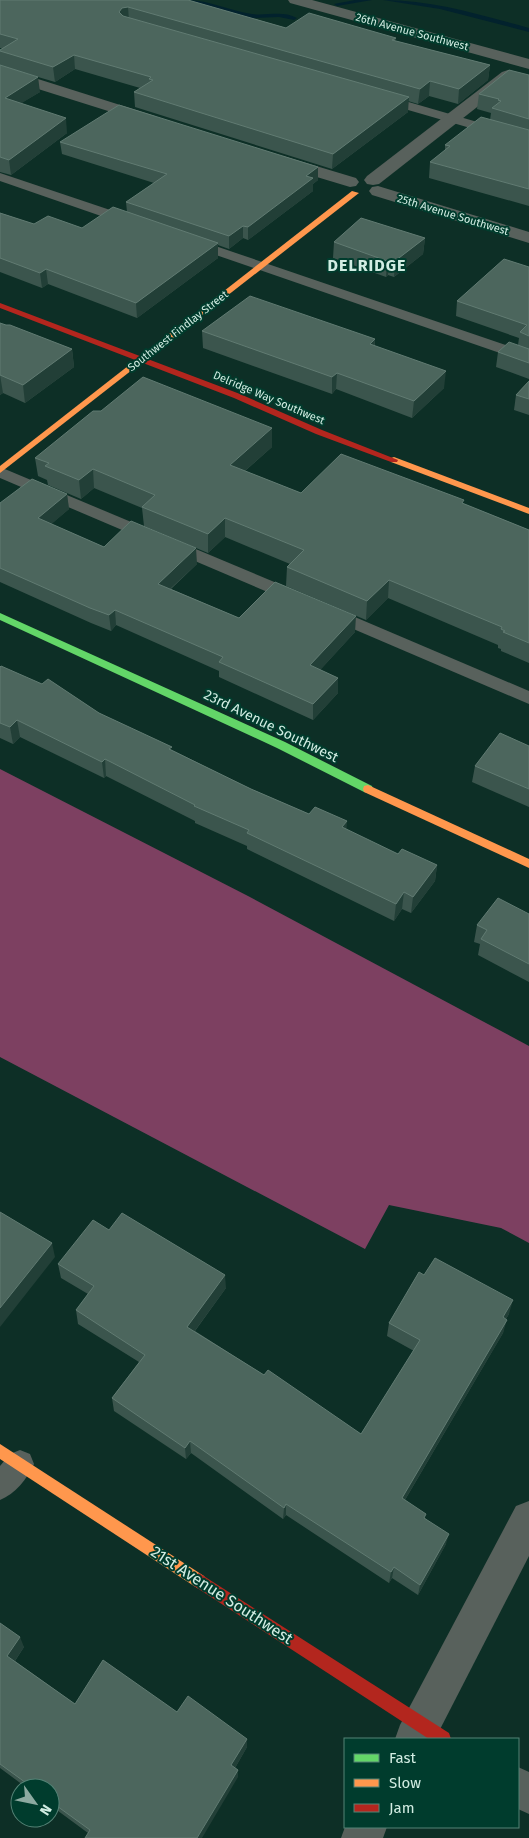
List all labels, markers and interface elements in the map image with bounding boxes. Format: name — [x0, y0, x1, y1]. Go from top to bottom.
street label: 26th Avenue Southwest — [354, 11, 470, 53]
street label: 25th Avenue Southwest — [396, 192, 510, 238]
district label: DELRIDGE — [328, 256, 406, 275]
street label: Southwest Findlay Street — [125, 288, 231, 374]
street label: Delridge Way Southwest — [211, 369, 327, 427]
street label: 23rd Avenue Southwest — [201, 686, 342, 766]
street label: 21st Avenue Southwest — [148, 1542, 297, 1648]
legend — [344, 1738, 519, 1828]
text: Fast — [389, 1749, 416, 1767]
text: Slow — [389, 1774, 421, 1792]
north arrow — [10, 1778, 60, 1828]
text: Jam — [389, 1799, 415, 1817]
text: N — [36, 1801, 55, 1818]

